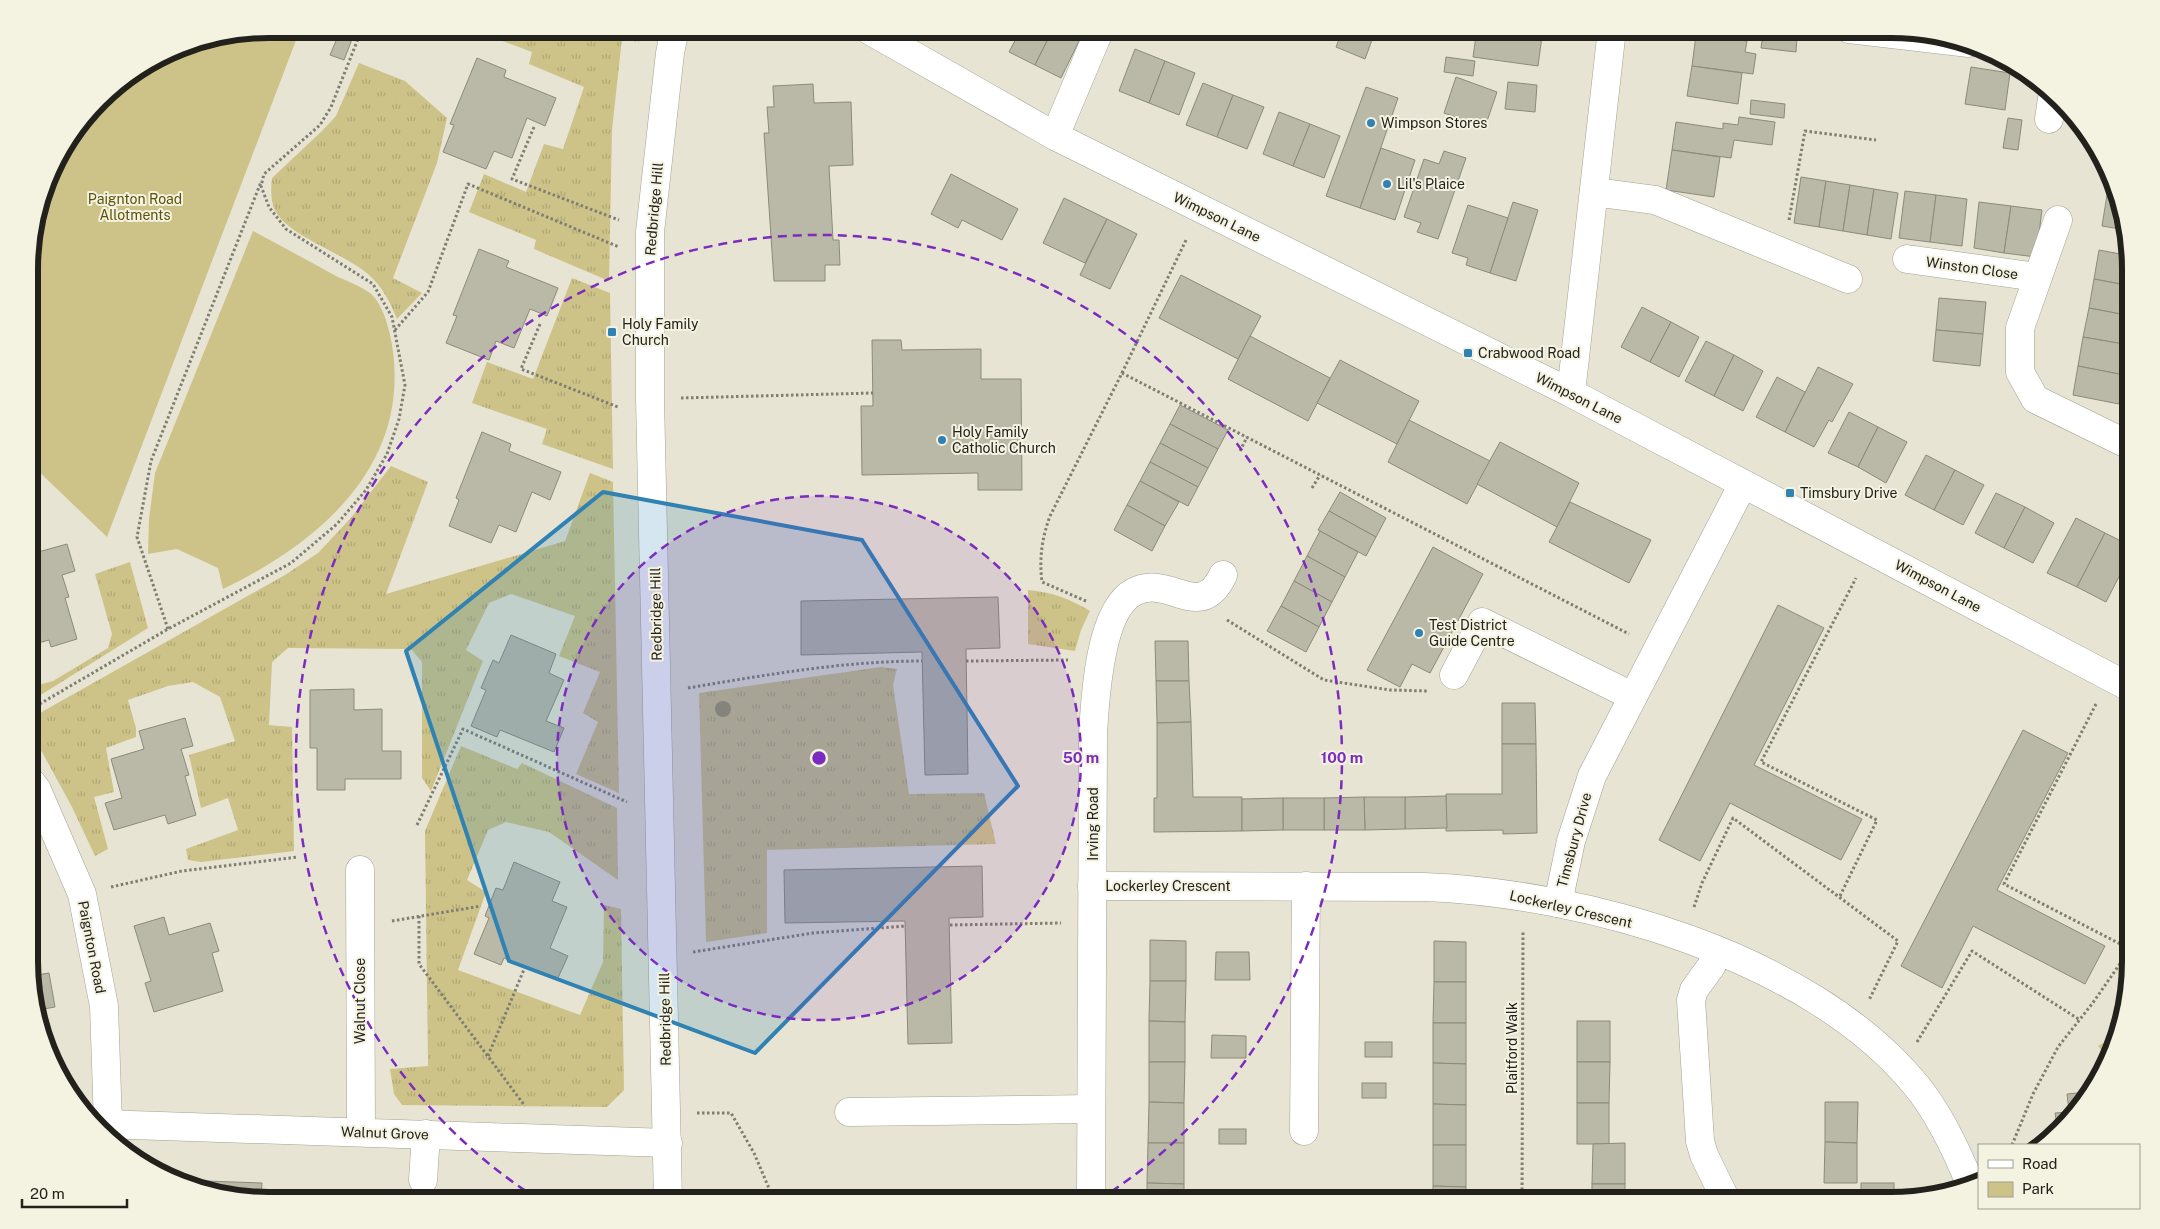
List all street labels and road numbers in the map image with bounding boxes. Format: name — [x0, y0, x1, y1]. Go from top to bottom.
street label: Redbridge Hill — [642, 162, 666, 256]
street label: Wimpson Lane — [1171, 189, 1263, 245]
street label: Winston Close — [1925, 254, 2019, 282]
street label: Wimpson Lane — [1533, 369, 1625, 427]
street label: Wimpson Lane — [1892, 557, 1984, 615]
street label: Redbridge Hill — [647, 567, 665, 661]
street label: Irving Road — [1085, 787, 1101, 861]
street label: Timsbury Drive — [1554, 791, 1594, 889]
street label: Lockerley Crescent — [1105, 878, 1231, 894]
street label: Lockerley Crescent — [1508, 887, 1634, 931]
street label: Paignton Road — [75, 899, 109, 995]
street label: Walnut Close — [352, 958, 368, 1044]
street label: Redbridge Hill — [656, 972, 674, 1066]
street label: Plaitford Walk — [1504, 1002, 1520, 1094]
street label: Walnut Grove — [341, 1123, 429, 1143]

